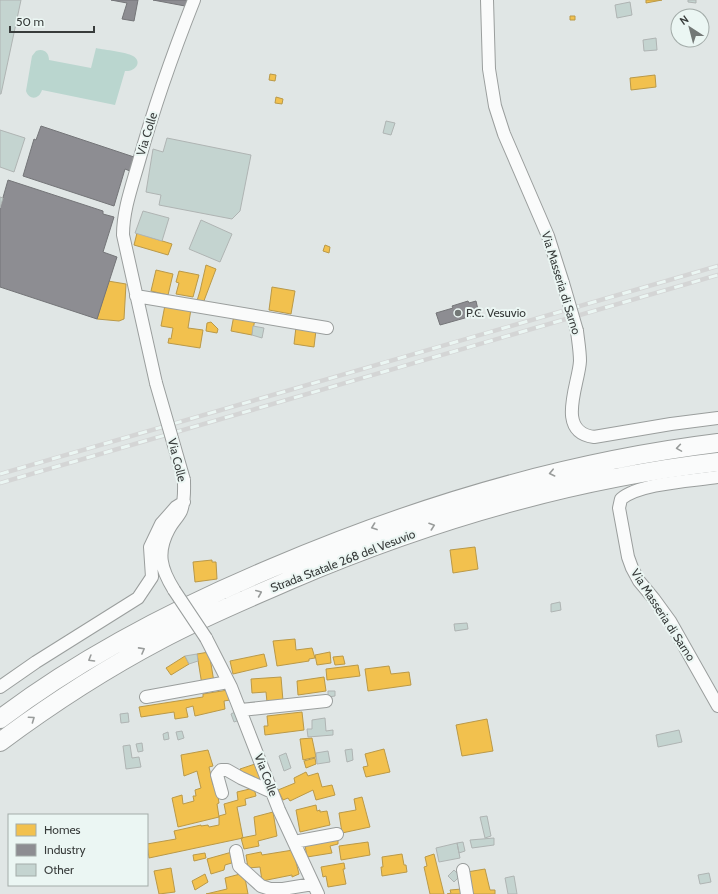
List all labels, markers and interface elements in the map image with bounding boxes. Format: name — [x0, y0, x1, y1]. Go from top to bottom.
scale bar — [10, 8, 94, 34]
north arrow — [670, 8, 710, 48]
text: N — [677, 12, 691, 28]
text: 50 m — [16, 14, 44, 29]
street label: Via Colle — [133, 110, 160, 157]
street label: Via Masseria di Sarno — [539, 230, 584, 337]
place label: P.C. Vesuvio — [466, 305, 526, 320]
marker: P.C. Vesuvio — [453, 308, 463, 318]
street label: Via Colle — [165, 437, 190, 483]
one-way arrow — [676, 443, 682, 452]
one-way arrow — [549, 469, 555, 477]
one-way arrow — [371, 523, 378, 531]
one-way arrow — [429, 523, 436, 531]
street label: Strada Statale 268 del Vesuvio — [268, 526, 418, 595]
street label: Via Masseria di Sarno — [628, 566, 699, 664]
one-way arrow — [255, 590, 262, 598]
one-way arrow — [138, 648, 145, 655]
one-way arrow — [88, 654, 96, 661]
one-way arrow — [27, 717, 34, 724]
street label: Via Colle — [252, 751, 281, 798]
legend — [8, 814, 148, 886]
text: Homes — [44, 822, 81, 837]
text: Industry — [44, 842, 85, 857]
text: Other — [44, 862, 74, 877]

